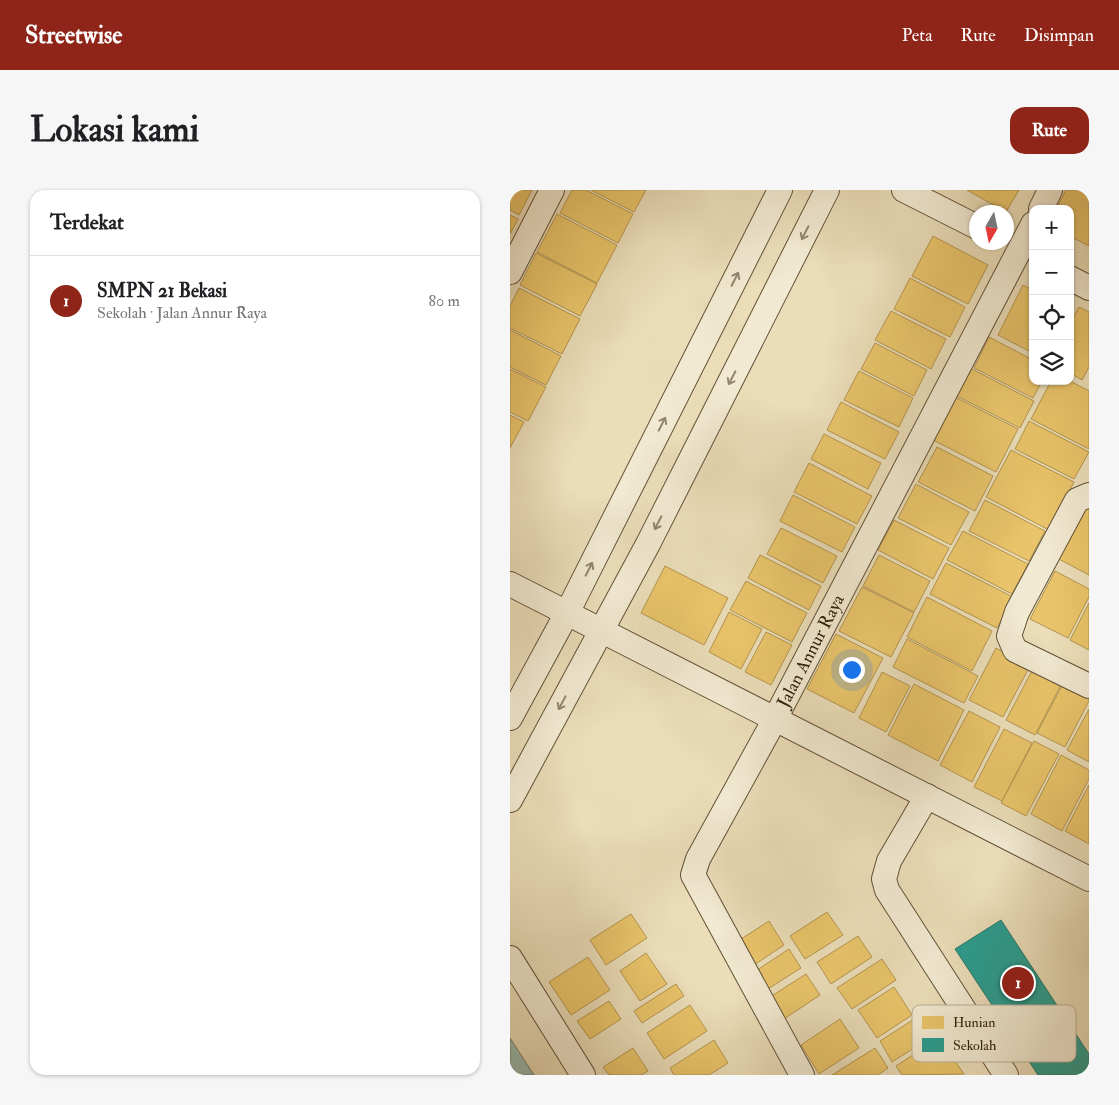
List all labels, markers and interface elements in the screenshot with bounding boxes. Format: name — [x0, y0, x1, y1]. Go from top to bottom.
text: Streetwise — [25, 20, 122, 51]
text: Peta — [902, 24, 933, 47]
text: Rute — [961, 24, 996, 47]
text: Disimpan — [1024, 24, 1094, 47]
button: Rute — [1010, 107, 1089, 154]
text: Lokasi kami — [30, 108, 199, 152]
north arrow — [969, 205, 1014, 250]
map controls — [1029, 205, 1074, 385]
button: + — [1029, 205, 1074, 250]
text: Terdekat — [50, 209, 124, 236]
one-way arrow — [800, 226, 810, 241]
button: − — [1029, 250, 1074, 295]
one-way arrow — [731, 272, 740, 287]
text: SMPN 21 Bekasi — [97, 279, 227, 303]
text: 1 — [63, 291, 69, 311]
text: 80 m — [429, 291, 460, 311]
button: locate — [1029, 295, 1074, 340]
text: Sekolah · Jalan Annur Raya — [97, 303, 267, 323]
button: layers — [1029, 340, 1074, 385]
one-way arrow — [727, 371, 737, 386]
one-way arrow — [658, 417, 667, 432]
one-way arrow — [653, 515, 662, 530]
one-way arrow — [585, 562, 594, 577]
street label: Jalan Annur Raya — [771, 590, 850, 712]
your location — [839, 657, 865, 683]
one-way arrow — [557, 695, 566, 710]
pin: 1 — [1002, 964, 1034, 1002]
legend — [912, 1005, 1076, 1062]
text: Hunian — [953, 1014, 996, 1031]
text: Sekolah — [953, 1037, 997, 1054]

